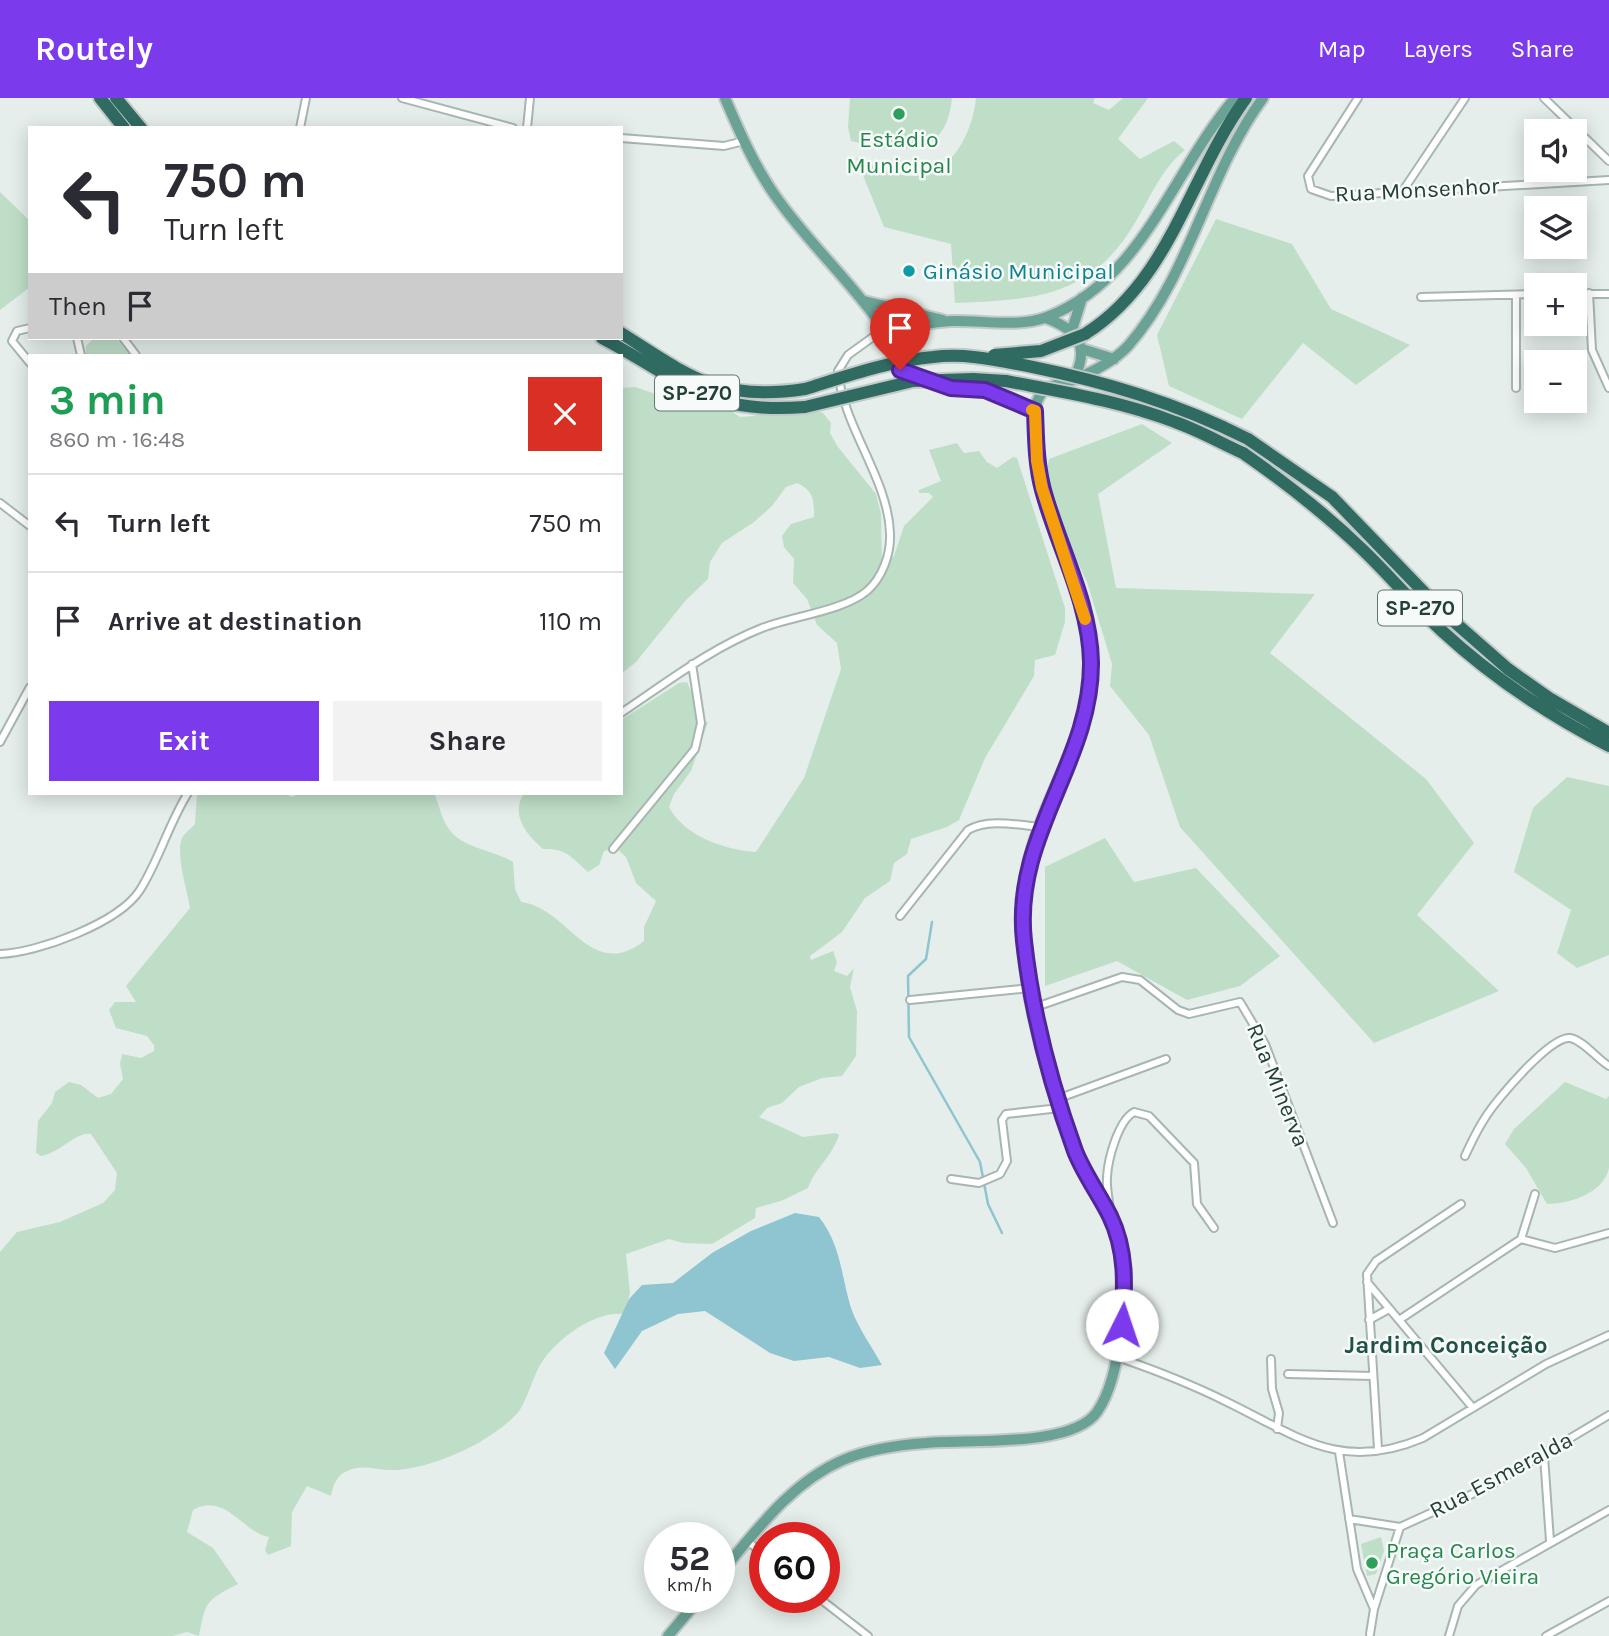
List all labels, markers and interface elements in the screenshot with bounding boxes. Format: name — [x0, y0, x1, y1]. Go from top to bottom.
text: Routely — [35, 30, 153, 68]
text: Map — [1318, 35, 1366, 63]
text: Layers — [1404, 35, 1473, 63]
text: Share — [1511, 35, 1574, 63]
marker: Estádio Municipal — [891, 106, 907, 122]
map controls — [1524, 119, 1587, 413]
button: sound — [1524, 119, 1587, 182]
place label: Estádio Municipal — [846, 126, 952, 179]
text: 750 m — [164, 152, 307, 209]
icon: left — [49, 154, 140, 245]
street label: Rua Monsenhor — [1334, 172, 1501, 208]
button: layers — [1524, 196, 1587, 259]
text: Turn left — [164, 211, 284, 248]
place label: Ginásio Municipal — [923, 258, 1114, 285]
marker: Ginásio Municipal — [901, 263, 917, 279]
button: + — [1524, 273, 1587, 336]
icon: arrive — [121, 287, 159, 325]
text: Then — [49, 291, 107, 322]
pin — [870, 298, 930, 370]
icon: arrive — [881, 309, 919, 347]
button: − — [1524, 350, 1587, 413]
text: 3 min — [49, 375, 166, 425]
road number: SP-270 — [655, 376, 739, 410]
button: close — [528, 377, 602, 451]
text: 860 m · 16:48 — [49, 426, 185, 453]
icon: left — [49, 504, 87, 542]
text: Turn left — [108, 508, 210, 539]
text: 750 m — [529, 508, 602, 539]
road number: SP-270 — [1378, 590, 1462, 626]
icon: arrive — [49, 602, 87, 640]
text: Arrive at destination — [108, 606, 362, 637]
text: 110 m — [539, 606, 602, 637]
button: Exit — [49, 701, 319, 781]
button: Share — [333, 701, 602, 781]
street label: Rua Minerva — [1241, 1019, 1315, 1151]
position arrow — [1085, 1288, 1159, 1362]
district label: Jardim Conceição — [1345, 1331, 1547, 1359]
street label: Rua Esmeralda — [1425, 1426, 1577, 1524]
speed limit sign: 60 — [749, 1522, 840, 1613]
place label: Praça Carlos Gregório Vieira — [1386, 1537, 1539, 1590]
text: 52 — [669, 1538, 710, 1579]
marker: Praça Carlos Gregório Vieira — [1364, 1555, 1380, 1571]
text: km/h — [667, 1574, 712, 1596]

